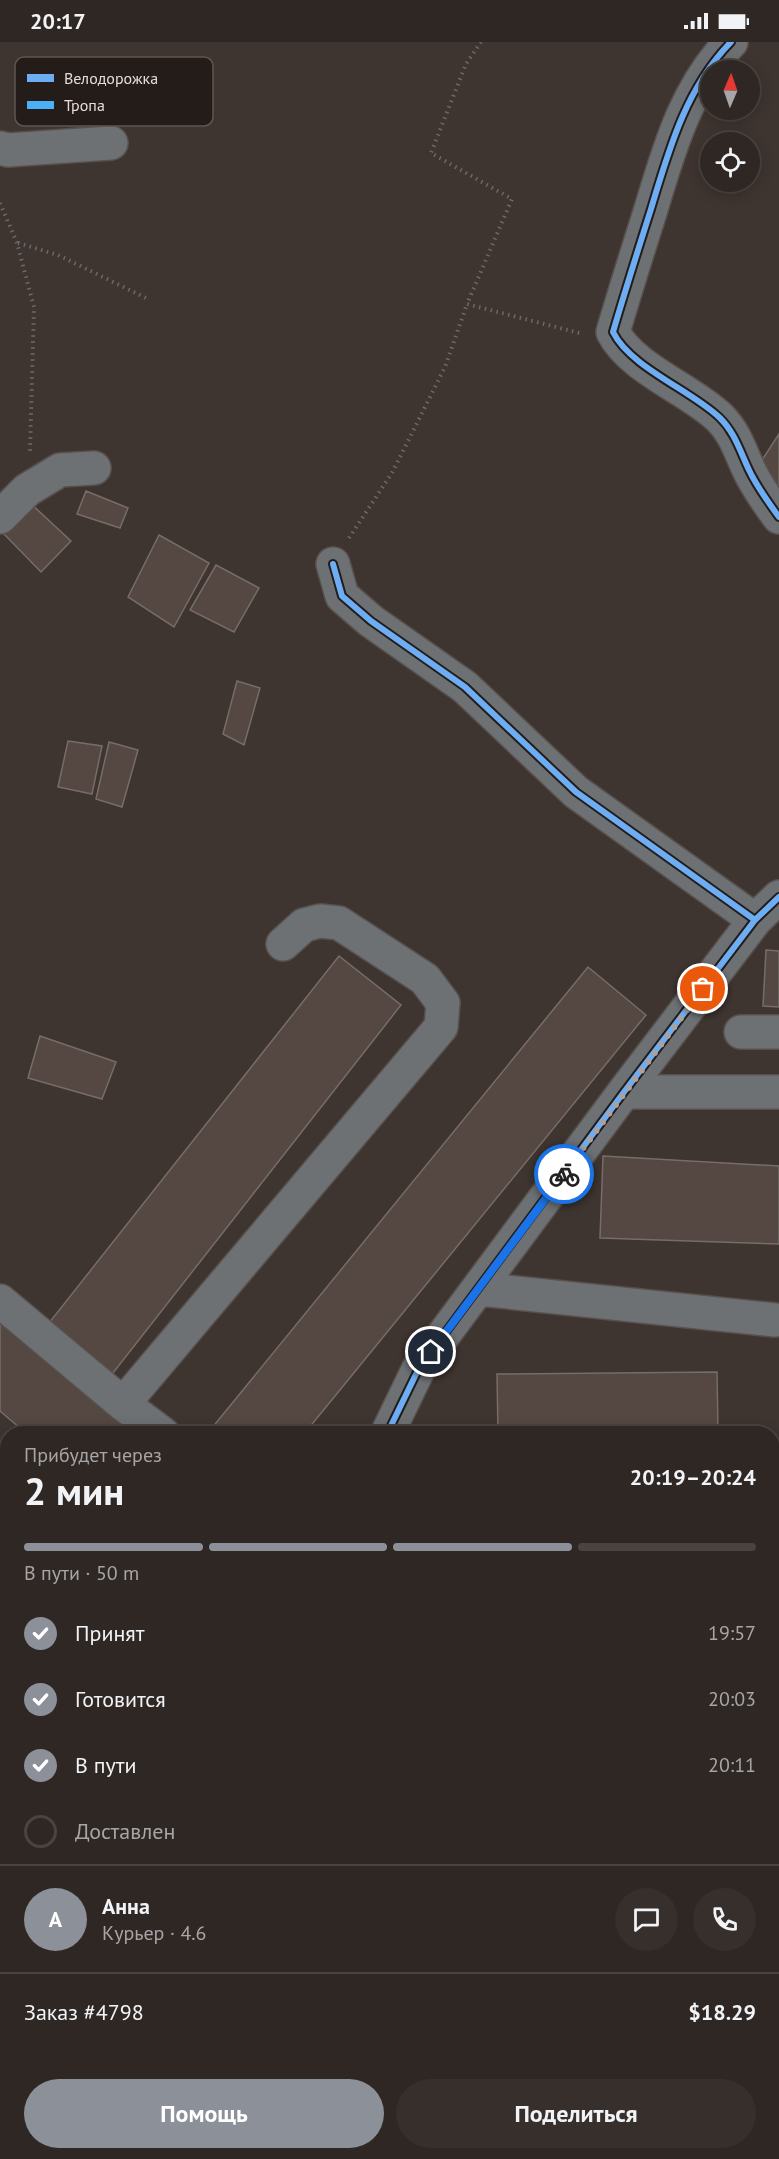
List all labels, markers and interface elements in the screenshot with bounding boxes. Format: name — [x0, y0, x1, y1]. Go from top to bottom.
text: 20:17 — [30, 7, 86, 35]
legend — [15, 57, 213, 126]
north arrow — [700, 60, 760, 120]
map controls — [700, 60, 760, 192]
text: Велодорожка — [64, 68, 158, 88]
text: Тропа — [64, 95, 105, 115]
button: locate — [700, 132, 760, 192]
pin — [677, 963, 728, 1014]
icon: bag — [686, 972, 719, 1005]
courier — [534, 1144, 594, 1204]
icon: bike — [548, 1158, 581, 1191]
pin — [405, 1326, 456, 1377]
icon: home — [414, 1335, 447, 1368]
text: Прибудет через — [24, 1442, 162, 1468]
text: 20:19–20:24 — [630, 1463, 756, 1491]
text: 2 мин — [24, 1465, 124, 1516]
text: В пути · 50 m — [24, 1560, 139, 1586]
icon: check — [24, 1617, 57, 1650]
text: Принят — [75, 1619, 145, 1647]
text: 19:57 — [708, 1620, 756, 1646]
icon: check — [24, 1683, 57, 1716]
text: Готовится — [75, 1685, 166, 1713]
text: 20:03 — [708, 1686, 756, 1712]
icon: check — [24, 1749, 57, 1782]
text: В пути — [75, 1751, 137, 1779]
text: 20:11 — [708, 1752, 756, 1778]
text: Доставлен — [75, 1817, 175, 1845]
button: chat — [615, 1888, 678, 1951]
button: phone — [693, 1888, 756, 1951]
text: Анна — [102, 1892, 150, 1920]
text: А — [49, 1905, 62, 1933]
text: Курьер · 4.6 — [102, 1920, 206, 1946]
text: Заказ #4798 — [24, 1998, 144, 2026]
text: $18.29 — [688, 1998, 756, 2026]
button: Помощь — [24, 2079, 384, 2148]
button: Поделиться — [396, 2079, 756, 2148]

